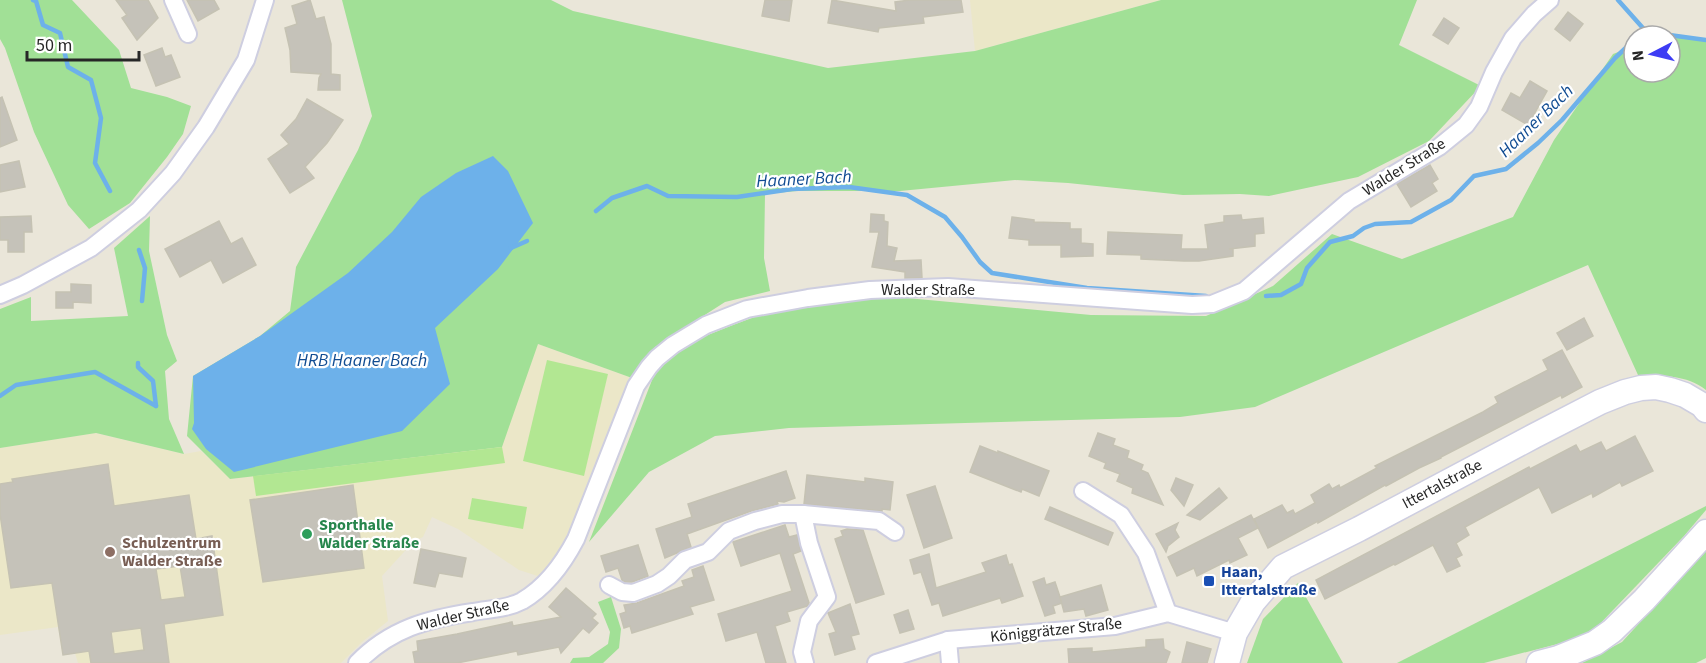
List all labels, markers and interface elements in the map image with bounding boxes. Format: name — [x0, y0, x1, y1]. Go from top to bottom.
scale bar — [27, 24, 140, 62]
north arrow — [1622, 24, 1682, 84]
text: 50 m — [36, 33, 72, 58]
text: N — [1627, 49, 1650, 62]
water label: Haaner Bach — [1493, 79, 1579, 163]
street label: Walder Straße — [1358, 133, 1450, 201]
water label: Haaner Bach — [756, 164, 852, 194]
street label: Walder Straße — [881, 279, 975, 301]
water label: HRB Haaner Bach — [297, 348, 427, 373]
street label: Ittertalstraße — [1398, 454, 1486, 514]
place label: Sporthalle Walder Straße — [319, 514, 419, 554]
marker: Sporthalle Walder Straße — [300, 527, 314, 541]
place label: Schulzentrum Walder Straße — [122, 532, 222, 572]
marker: Schulzentrum Walder Straße — [103, 545, 117, 559]
place label: Haan, Ittertalstraße — [1221, 561, 1317, 601]
marker: Haan, Ittertalstraße — [1202, 574, 1216, 588]
street label: Walder Straße — [415, 594, 511, 636]
street label: Königgrätzer Straße — [989, 612, 1123, 648]

